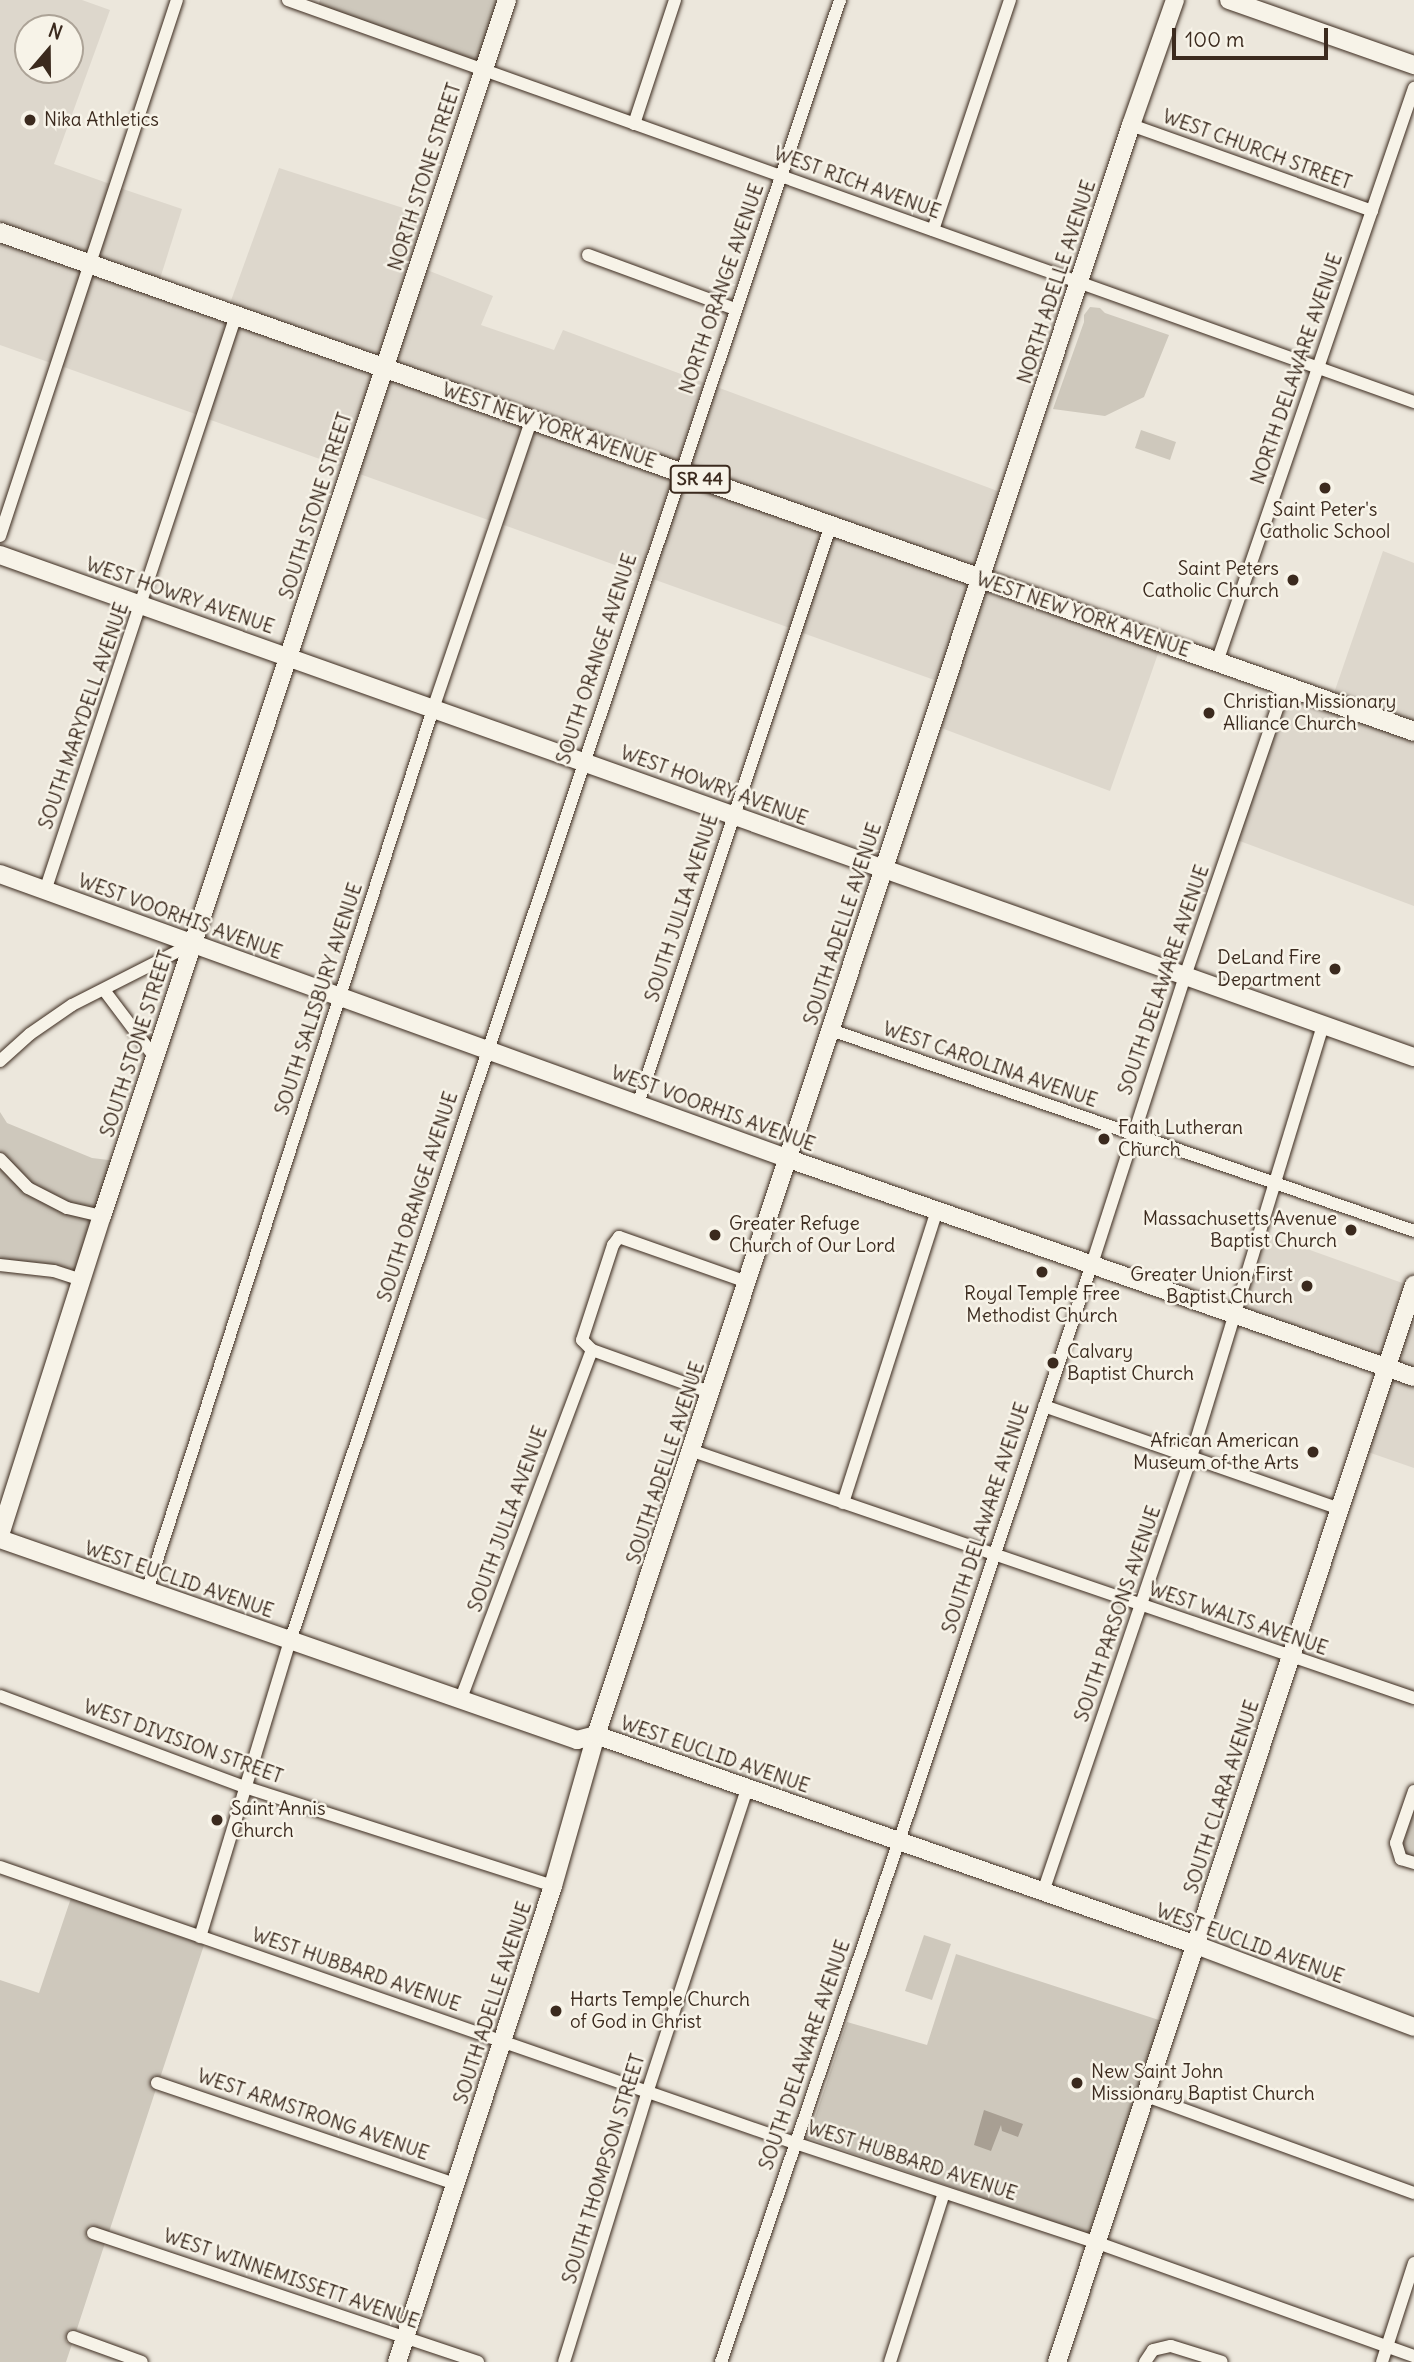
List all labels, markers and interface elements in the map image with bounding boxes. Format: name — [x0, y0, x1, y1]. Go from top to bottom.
north arrow — [14, 14, 84, 84]
scale bar — [1176, 14, 1332, 58]
text: N — [45, 18, 66, 45]
text: 100 m — [1185, 26, 1244, 53]
street label: NORTH STONE STREET — [384, 80, 466, 274]
street label: WEST CHURCH STREET — [1159, 105, 1355, 195]
place label: Nika Athletics — [44, 109, 159, 131]
marker: Nika Athletics — [22, 112, 38, 128]
street label: WEST RICH AVENUE — [770, 142, 944, 224]
street label: NORTH ADELLE AVENUE — [1013, 177, 1101, 387]
street label: NORTH ORANGE AVENUE — [675, 181, 769, 397]
street label: NORTH DELAWARE AVENUE — [1247, 250, 1347, 488]
street label: WEST NEW YORK AVENUE — [439, 379, 659, 473]
street label: SOUTH STONE STREET — [275, 410, 357, 602]
road number: SR 44 — [668, 464, 732, 494]
marker: Saint Peter's Catholic School — [1317, 480, 1333, 496]
place label: Saint Peter's Catholic School — [1260, 499, 1390, 543]
street label: SOUTH ORANGE AVENUE — [552, 551, 642, 767]
street label: WEST HOWRY AVENUE — [83, 553, 277, 639]
place label: Saint Peters Catholic Church — [1142, 558, 1279, 602]
street label: WEST NEW YORK AVENUE — [973, 568, 1193, 662]
marker: Saint Peters Catholic Church — [1285, 572, 1301, 588]
street label: SOUTH MARYDELL AVENUE — [34, 600, 134, 832]
place label: Christian Missionary Alliance Church — [1223, 691, 1396, 735]
marker: Christian Missionary Alliance Church — [1201, 705, 1217, 721]
street label: WEST HOWRY AVENUE — [617, 741, 811, 831]
street label: SOUTH JULIA AVENUE — [641, 811, 723, 1005]
street label: SOUTH ADELLE AVENUE — [799, 820, 887, 1028]
street label: SOUTH DELAWARE AVENUE — [1114, 862, 1214, 1098]
street label: WEST VOORHIS AVENUE — [75, 869, 285, 965]
street label: SOUTH SALISBURY AVENUE — [271, 880, 367, 1118]
place label: DeLand Fire Department — [1217, 947, 1321, 991]
street label: SOUTH STONE STREET — [96, 948, 178, 1140]
marker: DeLand Fire Department — [1327, 961, 1343, 977]
street label: WEST CAROLINA AVENUE — [880, 1018, 1100, 1112]
street label: WEST VOORHIS AVENUE — [608, 1061, 818, 1157]
street label: SOUTH ORANGE AVENUE — [373, 1089, 463, 1305]
place label: Faith Lutheran Church — [1118, 1117, 1243, 1161]
marker: Faith Lutheran Church — [1096, 1131, 1112, 1147]
place label: Massachusetts Avenue Baptist Church — [1143, 1208, 1337, 1252]
place label: Greater Refuge Church of Our Lord — [729, 1213, 895, 1257]
marker: Massachusetts Avenue Baptist Church — [1343, 1222, 1359, 1238]
marker: Greater Refuge Church of Our Lord — [707, 1227, 723, 1243]
marker: Royal Temple Free Methodist Church — [1034, 1264, 1050, 1280]
place label: Greater Union First Baptist Church — [1130, 1264, 1293, 1308]
marker: Greater Union First Baptist Church — [1299, 1278, 1315, 1294]
place label: Royal Temple Free Methodist Church — [964, 1283, 1120, 1327]
place label: Calvary Baptist Church — [1067, 1341, 1194, 1385]
marker: Calvary Baptist Church — [1045, 1355, 1061, 1371]
street label: SOUTH ADELLE AVENUE — [622, 1359, 710, 1567]
street label: SOUTH DELAWARE AVENUE — [938, 1400, 1034, 1636]
street label: SOUTH JULIA AVENUE — [464, 1423, 552, 1615]
place label: African American Museum of the Arts — [1133, 1430, 1299, 1474]
marker: African American Museum of the Arts — [1305, 1444, 1321, 1460]
street label: SOUTH PARSONS AVENUE — [1070, 1503, 1166, 1725]
street label: WEST EUCLID AVENUE — [81, 1537, 277, 1623]
street label: WEST WALTS AVENUE — [1145, 1578, 1331, 1660]
street label: WEST DIVISION STREET — [80, 1695, 286, 1789]
street label: SOUTH CLARA AVENUE — [1180, 1697, 1264, 1897]
street label: WEST EUCLID AVENUE — [617, 1712, 813, 1798]
place label: Saint Annis Church — [231, 1798, 326, 1842]
marker: Saint Annis Church — [209, 1812, 225, 1828]
street label: SOUTH ADELLE AVENUE — [449, 1899, 537, 2107]
street label: WEST EUCLID AVENUE — [1153, 1899, 1347, 1989]
street label: WEST HUBBARD AVENUE — [249, 1924, 463, 2016]
street label: SOUTH DELAWARE AVENUE — [755, 1937, 855, 2173]
place label: Harts Temple Church of God in Christ — [570, 1989, 750, 2033]
marker: Harts Temple Church of God in Christ — [548, 2003, 564, 2019]
street label: SOUTH THOMPSON STREET — [558, 2051, 650, 2287]
place label: New Saint John Missionary Baptist Church — [1091, 2061, 1315, 2105]
street label: WEST ARMSTRONG AVENUE — [194, 2065, 432, 2165]
marker: New Saint John Missionary Baptist Church — [1069, 2075, 1085, 2091]
street label: WEST HUBBARD AVENUE — [804, 2116, 1020, 2206]
street label: WEST WINNEMISSETT AVENUE — [160, 2224, 422, 2334]

